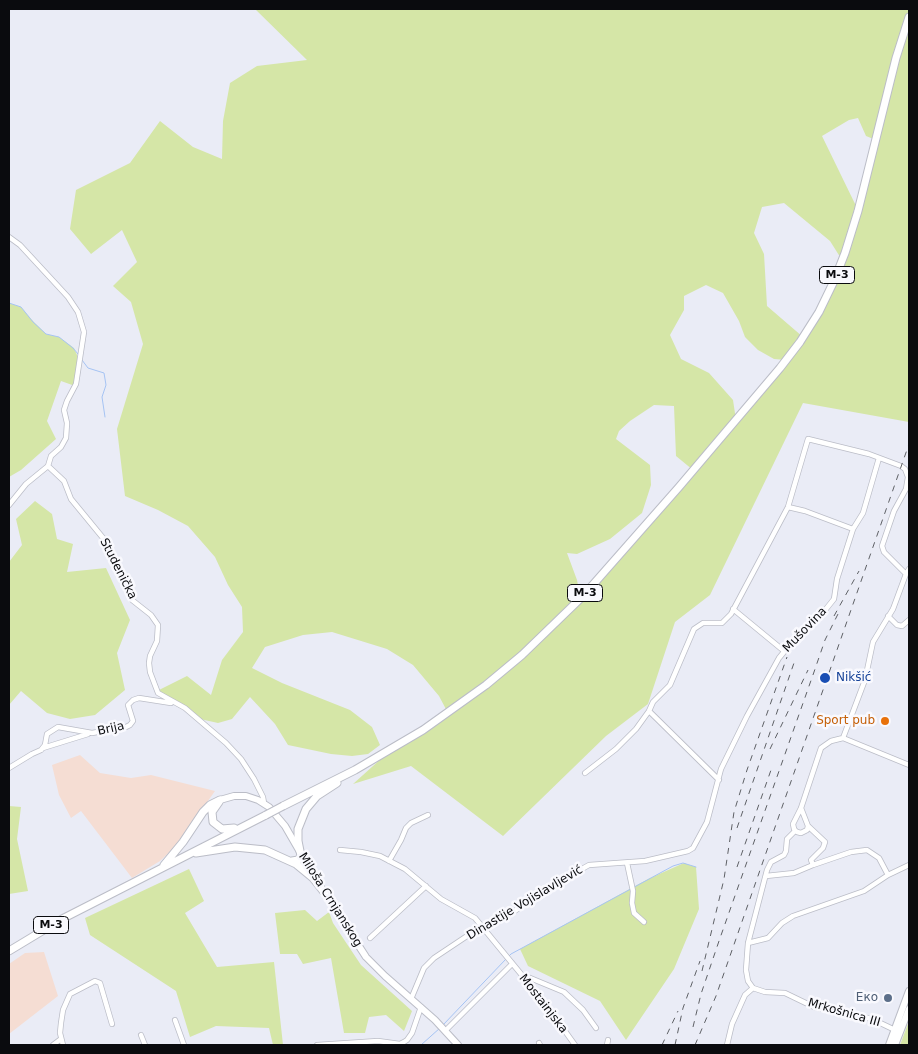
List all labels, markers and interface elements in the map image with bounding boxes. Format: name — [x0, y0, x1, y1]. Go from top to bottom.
road number: M-3 — [820, 266, 854, 284]
street label: Studenička — [96, 536, 140, 602]
road number: M-3 — [568, 584, 602, 602]
street label: Mušovina — [780, 605, 830, 655]
marker: Nikšić — [818, 671, 832, 685]
place label: Nikšić — [836, 671, 871, 685]
place label: Sport pub — [816, 714, 875, 728]
marker: Sport pub — [879, 715, 891, 727]
street label: Brija — [96, 719, 126, 739]
street label: Miloša Crnjanskog — [295, 850, 365, 950]
street label: Dinastije Vojislavljević — [464, 863, 586, 943]
road number: M-3 — [34, 916, 68, 934]
street label: Mostainjska — [516, 972, 570, 1036]
place label: Еко — [856, 991, 878, 1005]
marker: Еко — [882, 992, 894, 1004]
street label: Mrkošnica III — [806, 996, 882, 1030]

